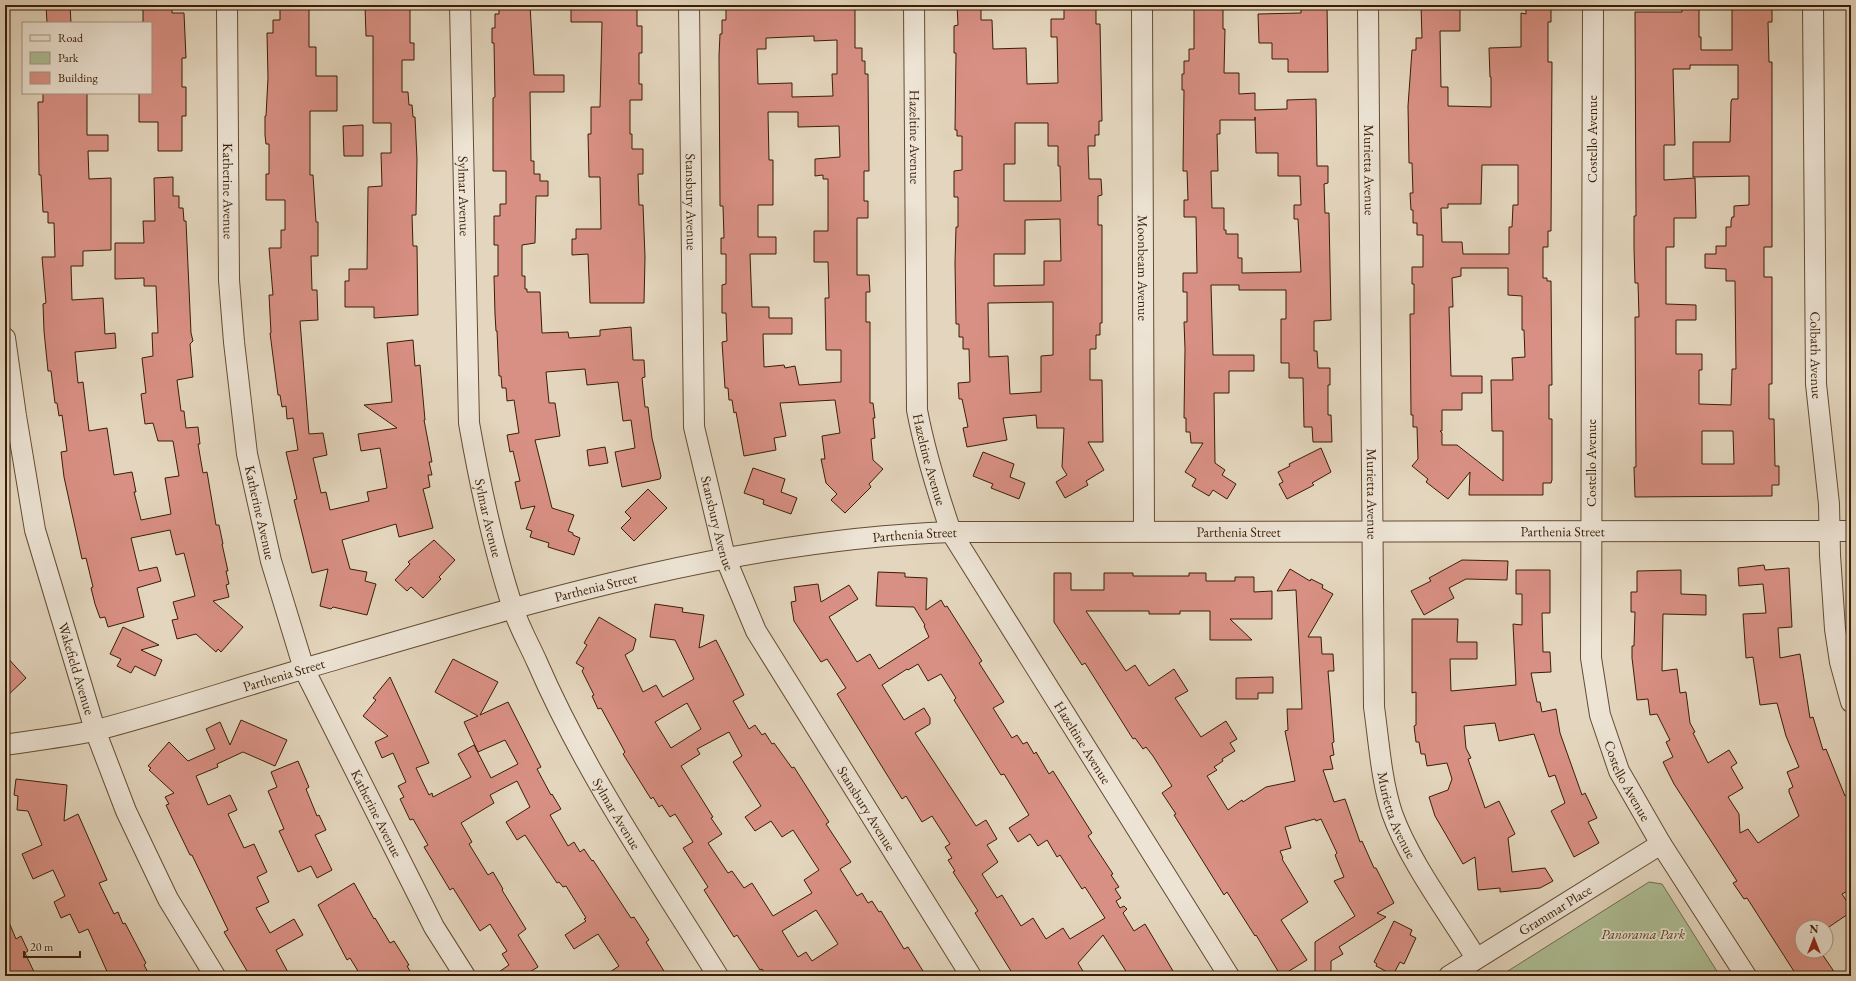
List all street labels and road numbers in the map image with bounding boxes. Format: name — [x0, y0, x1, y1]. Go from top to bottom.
street label: Hazeltine Avenue — [906, 90, 924, 185]
street label: Costello Avenue — [1583, 95, 1601, 183]
street label: Murietta Avenue — [1360, 124, 1379, 216]
street label: Katherine Avenue — [219, 143, 238, 240]
street label: Stansbury Avenue — [682, 153, 701, 251]
street label: Sylmar Avenue — [454, 156, 474, 237]
street label: Moonbeam Avenue — [1134, 215, 1152, 322]
street label: Colbath Avenue — [1806, 311, 1827, 400]
street label: Hazeltine Avenue — [909, 412, 951, 508]
street label: Costello Avenue — [1582, 419, 1600, 507]
street label: Murietta Avenue — [1363, 448, 1382, 540]
street label: Katherine Avenue — [241, 464, 280, 562]
street label: Stansbury Avenue — [697, 474, 739, 574]
street label: Sylmar Avenue — [471, 477, 507, 560]
street label: Parthenia Street — [1520, 522, 1606, 540]
street label: Parthenia Street — [872, 523, 958, 546]
street label: Parthenia Street — [1196, 523, 1282, 541]
street label: Parthenia Street — [552, 568, 639, 606]
street label: Wakefield Avenue — [54, 620, 99, 717]
street label: Parthenia Street — [241, 654, 327, 696]
street label: Hazeltine Avenue — [1050, 698, 1116, 788]
street label: Costello Avenue — [1600, 738, 1655, 825]
street label: Stansbury Avenue — [833, 763, 900, 855]
street label: Katherine Avenue — [347, 766, 407, 861]
street label: Murietta Avenue — [1374, 770, 1421, 862]
street label: Sylmar Avenue — [588, 775, 645, 853]
street label: Grammar Place — [1515, 880, 1596, 940]

